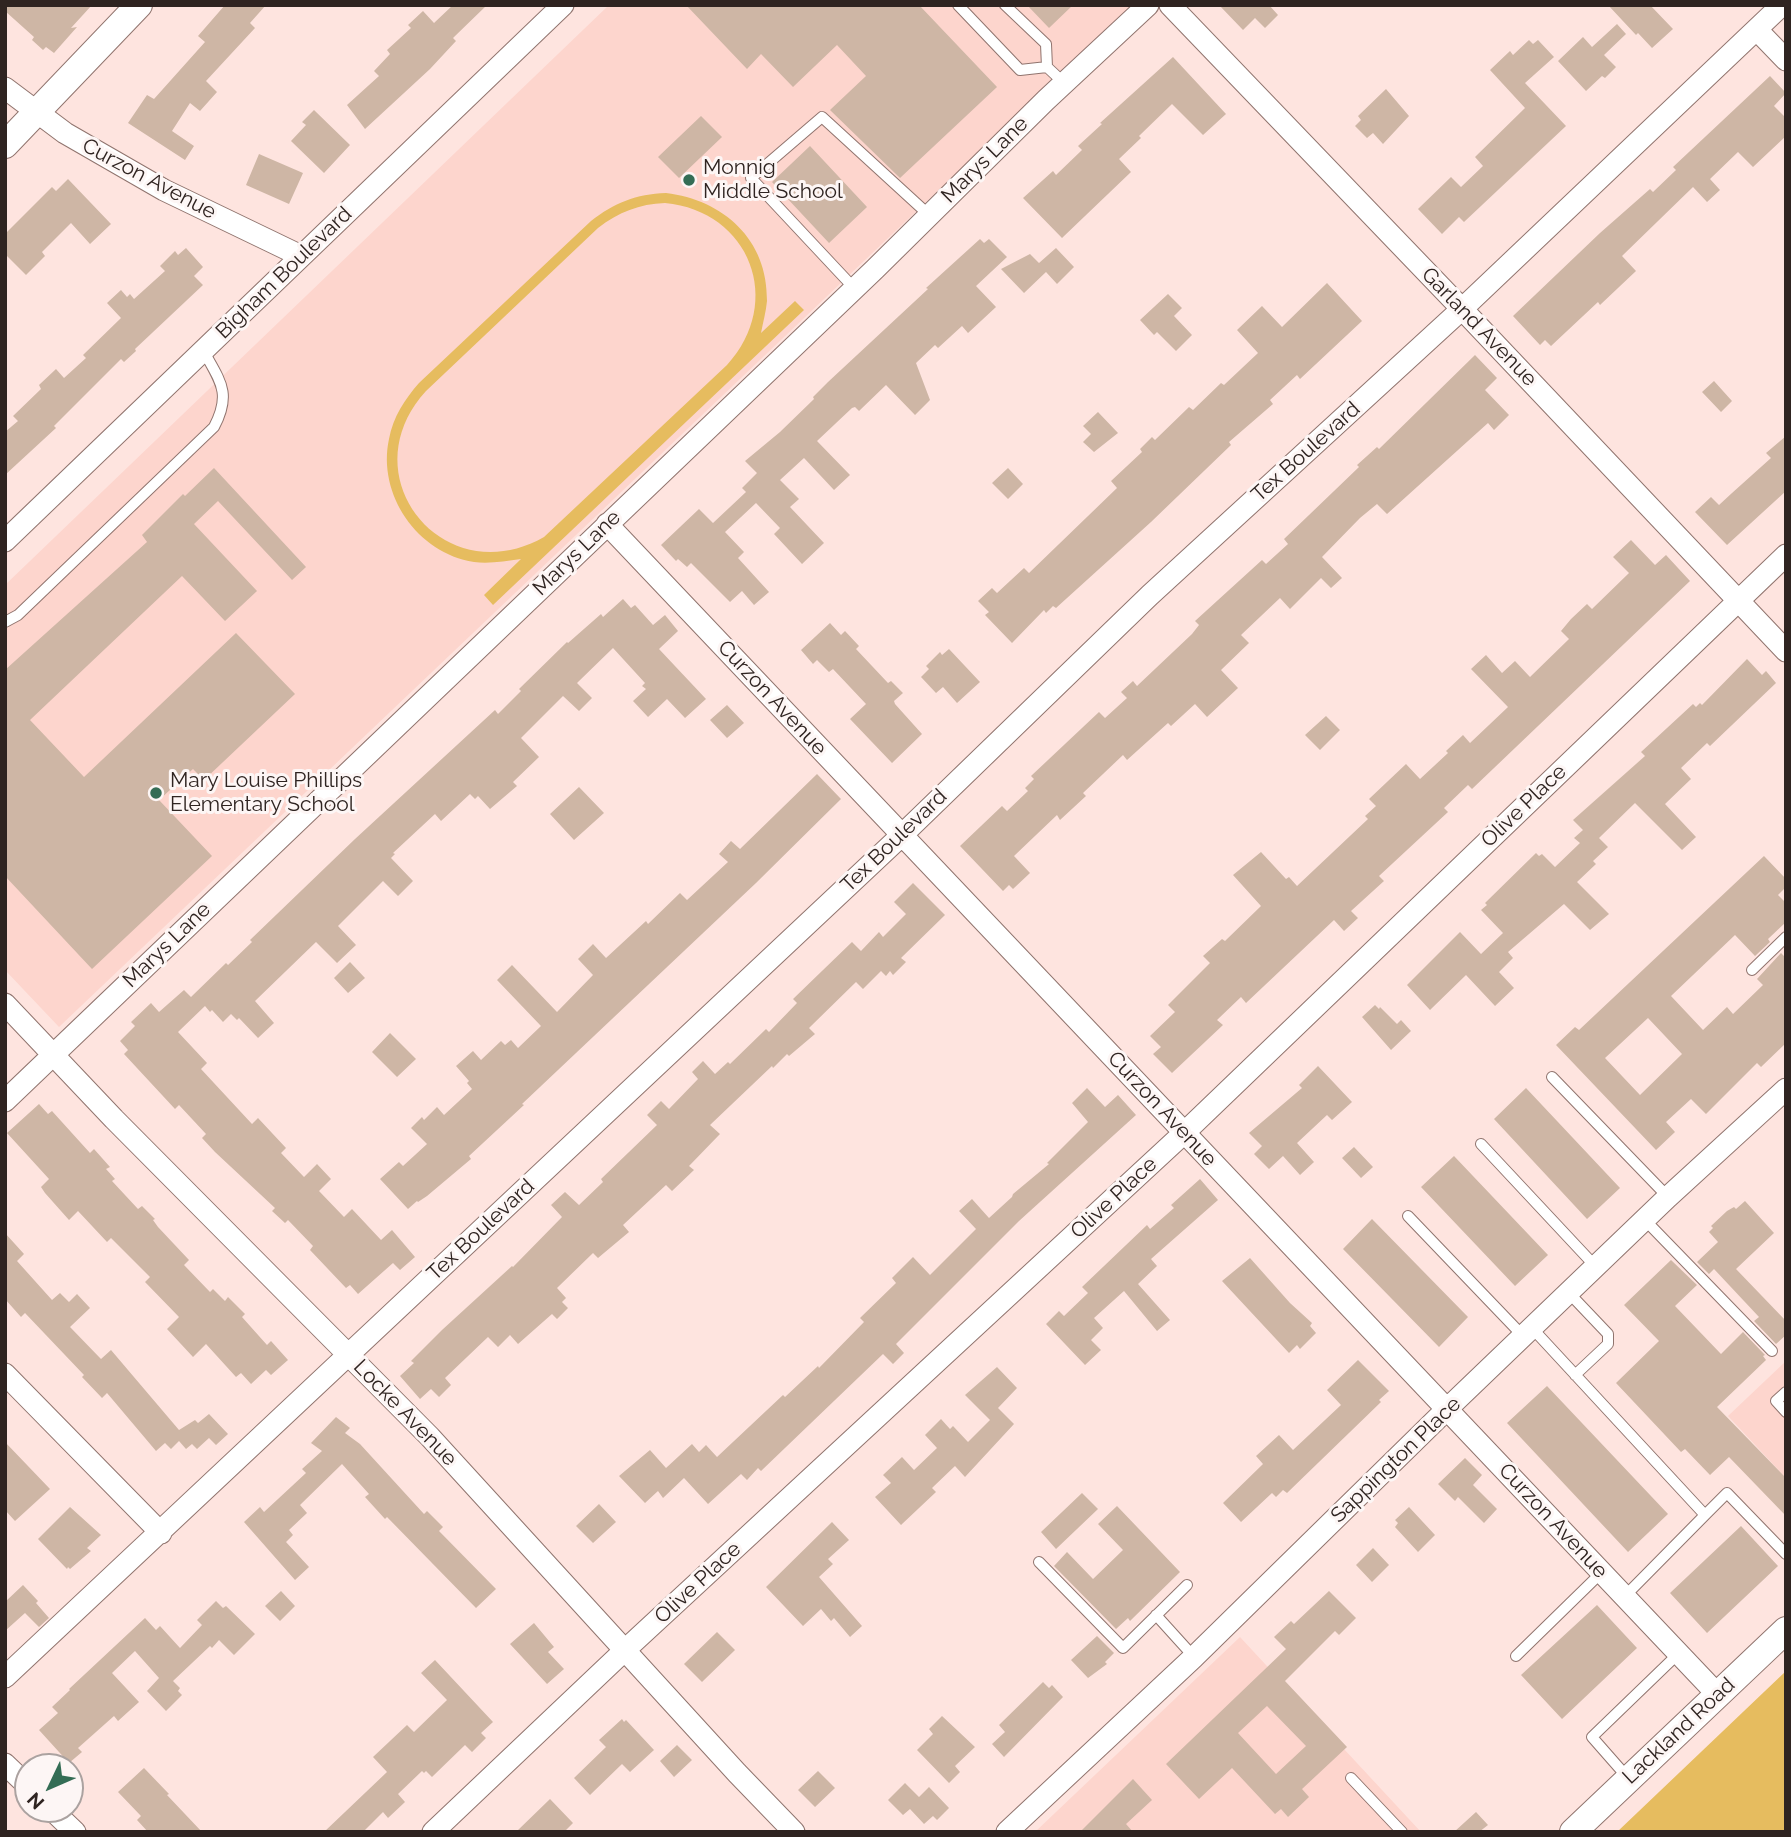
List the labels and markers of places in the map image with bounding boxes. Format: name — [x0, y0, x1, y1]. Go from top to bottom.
place label: Monnig Middle School — [703, 155, 843, 205]
marker: Monnig Middle School — [681, 172, 697, 188]
place label: Mary Louise Phillips Elementary School — [170, 768, 362, 818]
marker: Mary Louise Phillips Elementary School — [148, 785, 164, 801]

